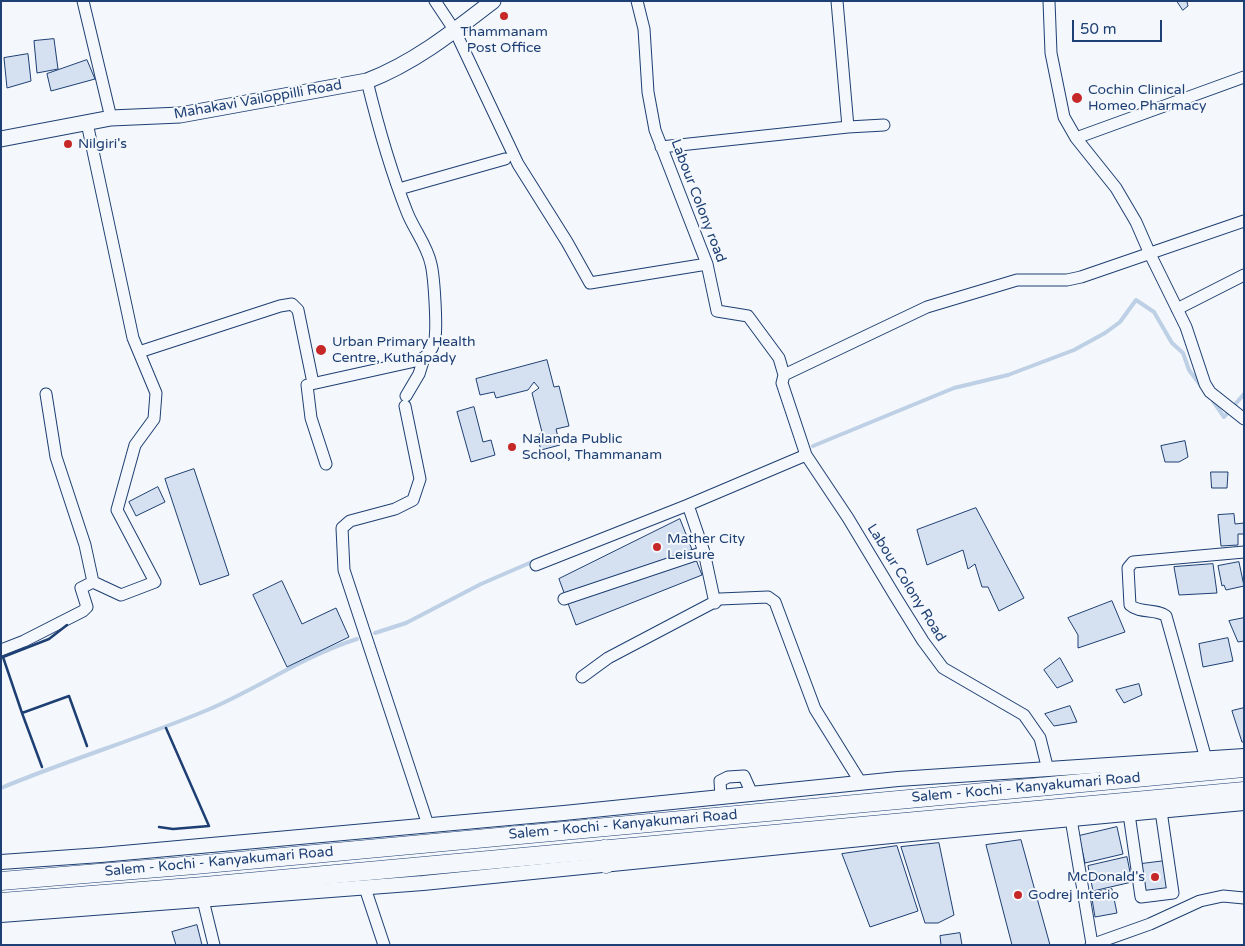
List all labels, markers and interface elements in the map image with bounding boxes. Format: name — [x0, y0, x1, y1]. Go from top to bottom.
marker: Thammanam Post Office — [498, 10, 510, 22]
scale bar — [1075, 10, 1165, 42]
text: 50 m — [1080, 20, 1117, 38]
place label: Thammanam Post Office — [460, 24, 548, 56]
street label: Mahakavi Vailoppilli Road — [173, 77, 343, 123]
place label: Cochin Clinical Homeo Pharmacy — [1088, 82, 1207, 114]
marker: Cochin Clinical Homeo Pharmacy — [1070, 91, 1084, 105]
place label: Nilgiri's — [78, 136, 127, 152]
street label: Labour Colony road — [667, 137, 729, 265]
marker: Nilgiri's — [62, 138, 74, 150]
place label: Urban Primary Health Centre, Kuthapady — [332, 334, 475, 367]
marker: Urban Primary Health Centre, Kuthapady — [314, 343, 328, 357]
place label: Nalanda Public School, Thammanam — [522, 431, 662, 464]
marker: Nalanda Public School, Thammanam — [506, 441, 518, 453]
street label: Labour Colony Road — [863, 521, 949, 645]
place label: Mather City Leisure — [667, 531, 745, 564]
marker: Mather City Leisure — [651, 541, 663, 553]
street label: Salem - Kochi - Kanyakumari Road — [911, 770, 1141, 806]
street label: Salem - Kochi - Kanyakumari Road — [508, 807, 738, 843]
street label: Salem - Kochi - Kanyakumari Road — [104, 844, 334, 880]
place label: McDonald's — [1067, 869, 1145, 885]
marker: McDonald's — [1149, 871, 1161, 883]
place label: Godrej Interio — [1028, 887, 1119, 903]
marker: Godrej Interio — [1012, 889, 1024, 901]

